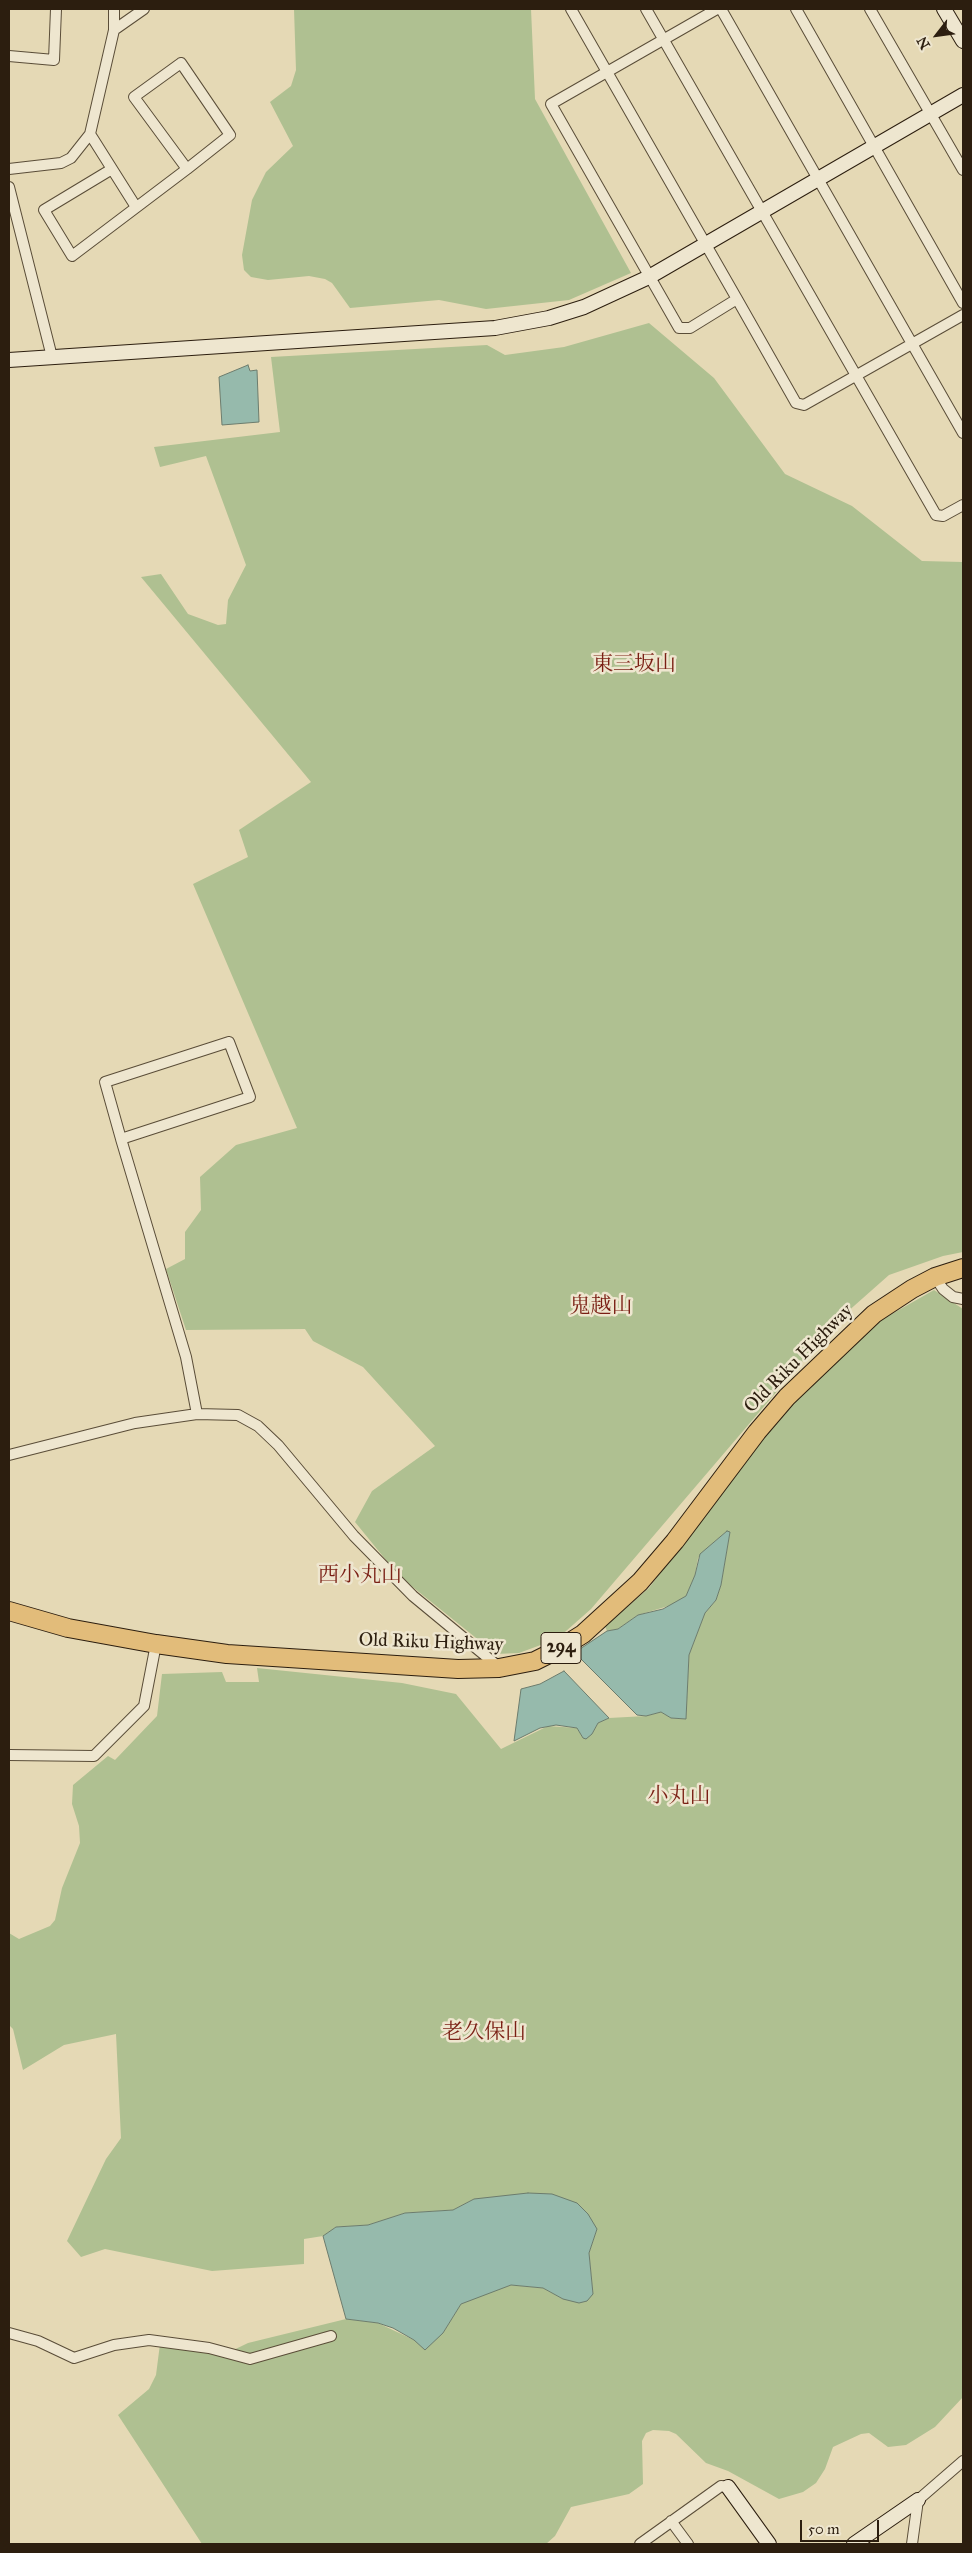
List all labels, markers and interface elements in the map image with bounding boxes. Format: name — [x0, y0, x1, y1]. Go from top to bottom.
north arrow — [912, 10, 962, 60]
text: N — [913, 33, 934, 52]
district label: 東三坂山 — [592, 652, 676, 678]
district label: 鬼越山 — [570, 1294, 632, 1320]
street label: Old Riku Highway — [740, 1300, 858, 1418]
district label: 西小丸山 — [318, 1563, 402, 1589]
street label: Old Riku Highway — [358, 1629, 504, 1657]
road number: 294 — [541, 1632, 581, 1664]
district label: 小丸山 — [648, 1784, 710, 1810]
district label: 老久保山 — [442, 2020, 526, 2046]
scale bar — [802, 2510, 881, 2542]
text: 50 m — [808, 2520, 840, 2538]

